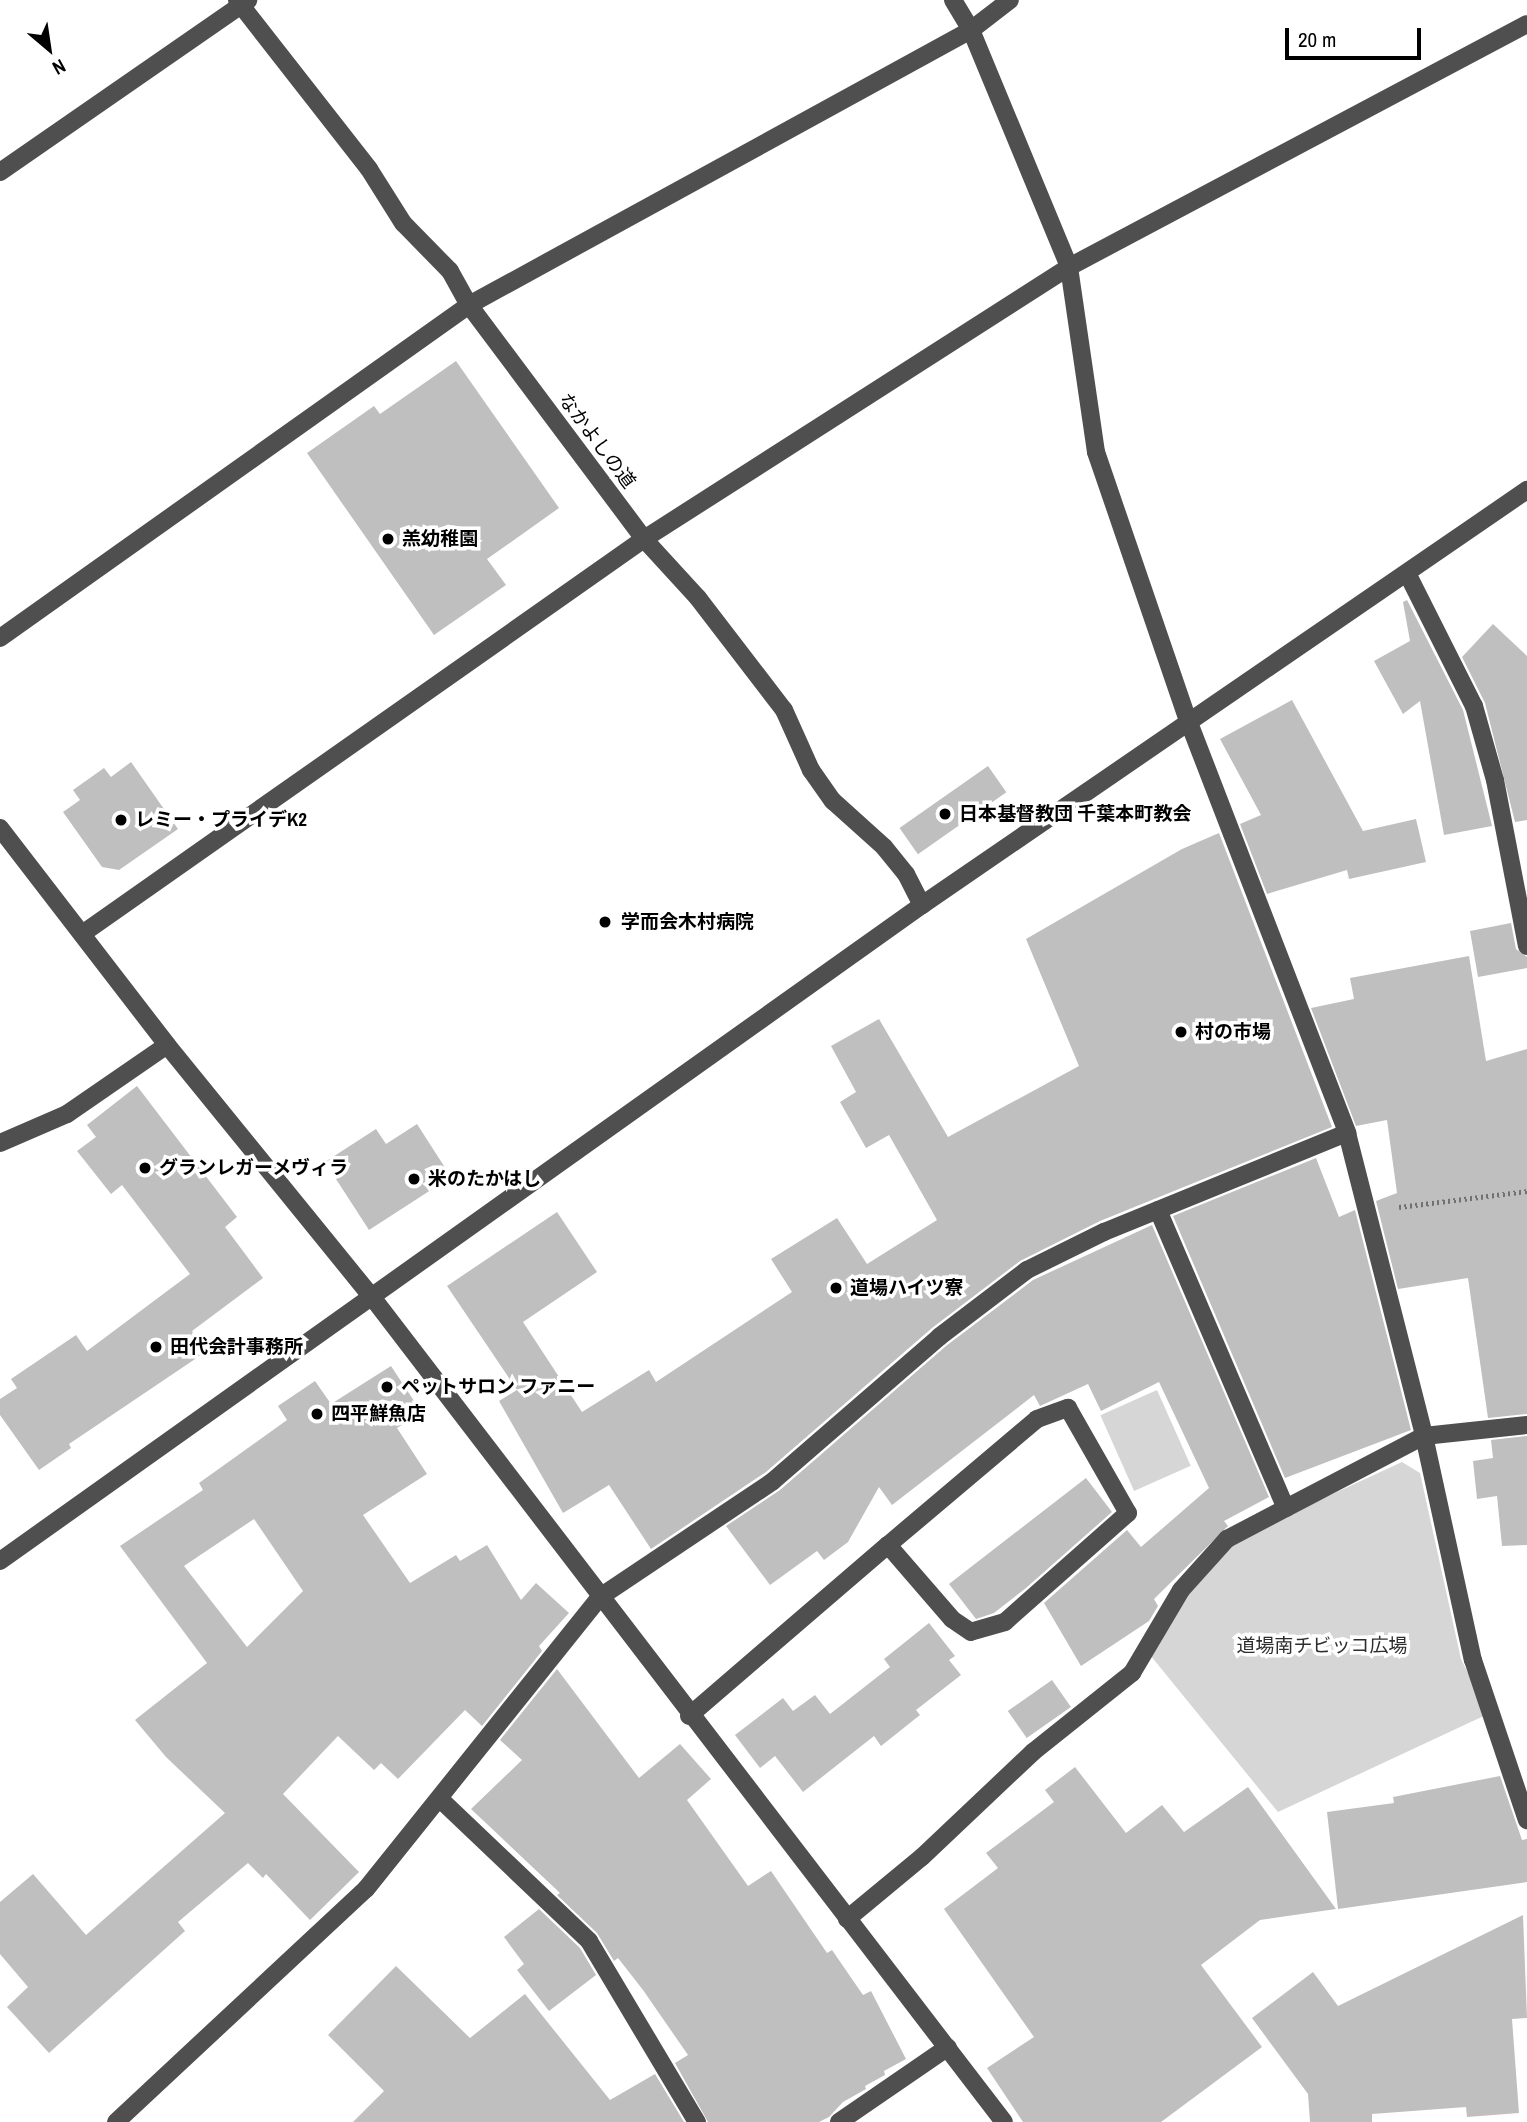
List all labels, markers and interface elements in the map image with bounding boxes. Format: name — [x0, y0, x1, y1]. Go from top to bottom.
north arrow — [14, 14, 84, 84]
scale bar — [1289, 14, 1426, 58]
text: 20 m — [1298, 25, 1336, 54]
text: N — [48, 53, 70, 81]
street label: なかよしの道 — [554, 389, 640, 493]
place label: 羔幼稚園 — [402, 528, 478, 550]
marker: 羔幼稚園 — [380, 531, 396, 547]
place label: 日本基督教団 千葉本町教会 — [959, 803, 1191, 825]
marker: 日本基督教団 千葉本町教会 — [937, 806, 953, 822]
place label: レミー・プライデK2 — [135, 809, 307, 831]
marker: レミー・プライデK2 — [113, 812, 129, 828]
place label: 学而会木村病院 — [621, 911, 754, 933]
marker: 学而会木村病院 — [595, 912, 615, 932]
place label: 村の市場 — [1195, 1021, 1271, 1043]
marker: 村の市場 — [1173, 1024, 1189, 1040]
place label: グランレガーメヴィラ — [159, 1157, 349, 1179]
marker: グランレガーメヴィラ — [137, 1160, 153, 1176]
place label: 米のたかはし — [428, 1168, 542, 1190]
marker: 米のたかはし — [406, 1171, 422, 1187]
place label: 道場ハイツ寮 — [850, 1277, 964, 1299]
marker: 道場ハイツ寮 — [828, 1280, 844, 1296]
place label: 田代会計事務所 — [170, 1336, 303, 1358]
marker: 田代会計事務所 — [148, 1339, 164, 1355]
place label: ペットサロン ファニー — [401, 1376, 595, 1398]
marker: ペットサロン ファニー — [379, 1379, 395, 1395]
place label: 四平鮮魚店 — [331, 1403, 426, 1425]
marker: 四平鮮魚店 — [309, 1406, 325, 1422]
park label: 道場南チビッコ広場 — [1237, 1635, 1407, 1657]

